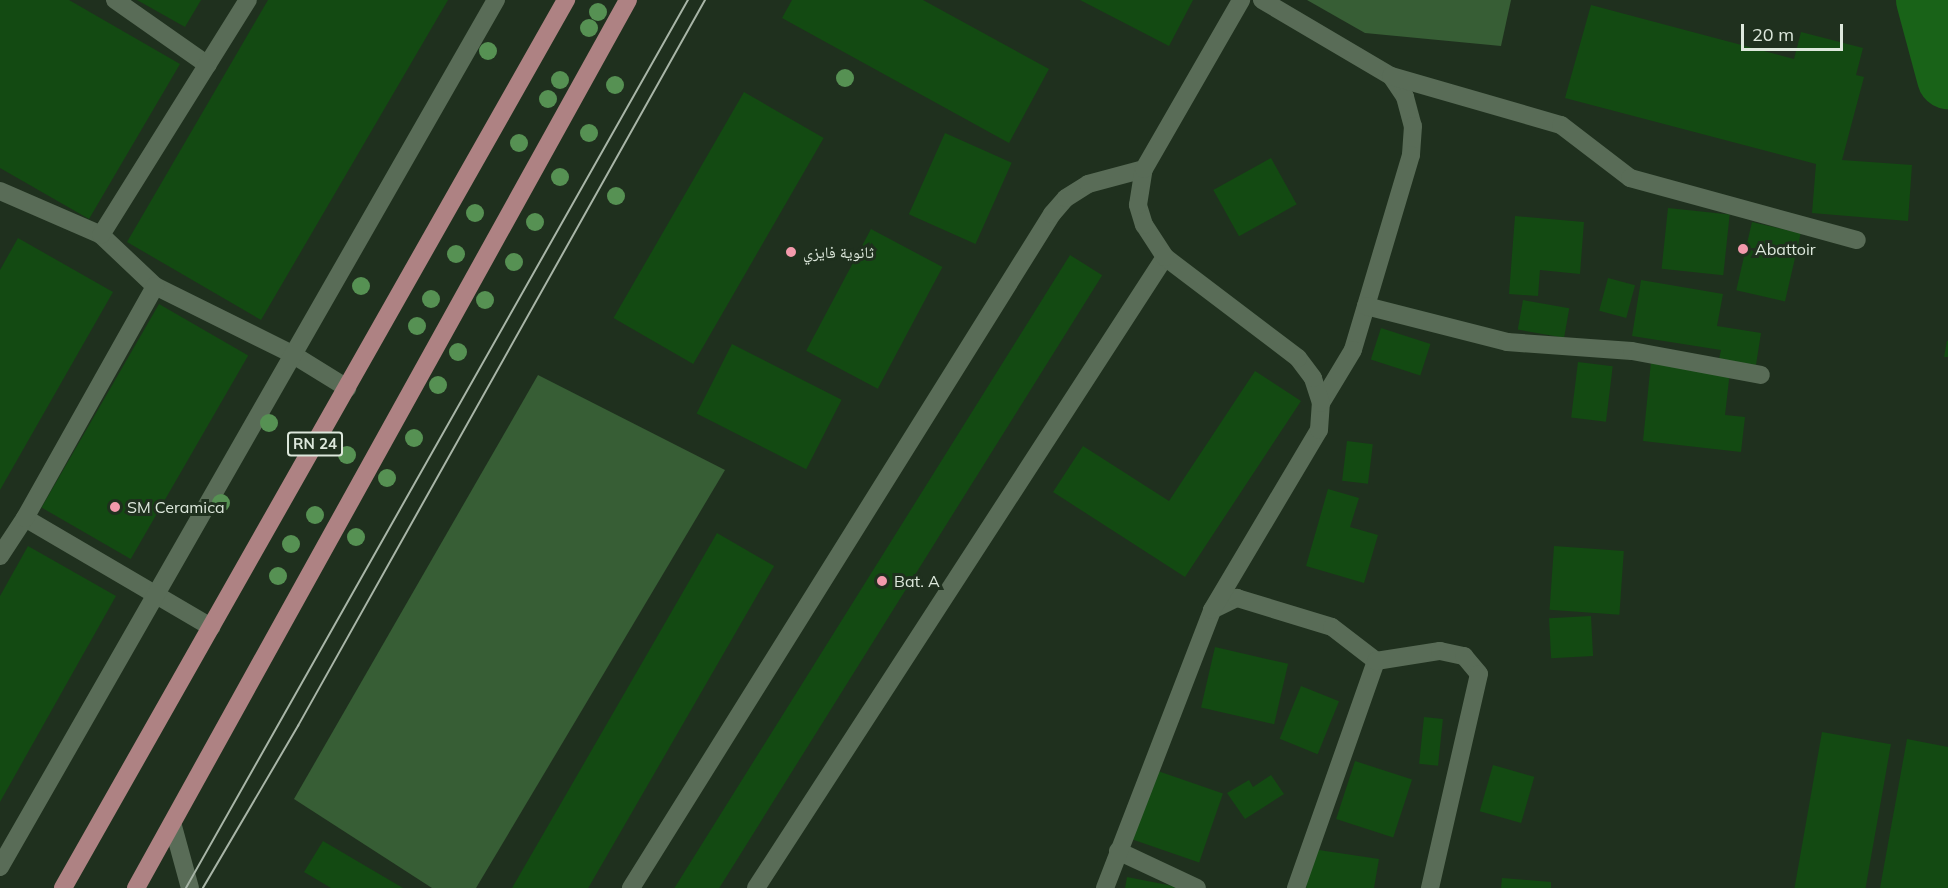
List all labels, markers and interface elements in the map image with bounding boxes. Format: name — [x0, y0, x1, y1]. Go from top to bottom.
scale bar — [1744, 12, 1846, 50]
text: 20 m — [1752, 23, 1794, 46]
place label: Abattoir — [1755, 239, 1816, 259]
place label: ثانوية فايزي — [803, 242, 874, 262]
marker: Abattoir — [1736, 242, 1750, 256]
marker: ثانوية فايزي — [784, 245, 798, 259]
road number: RN 24 — [286, 432, 344, 456]
place label: SM Ceramica — [127, 497, 225, 517]
marker: SM Ceramica — [108, 500, 122, 514]
place label: Bat. A — [894, 571, 940, 591]
marker: Bat. A — [875, 574, 889, 588]

